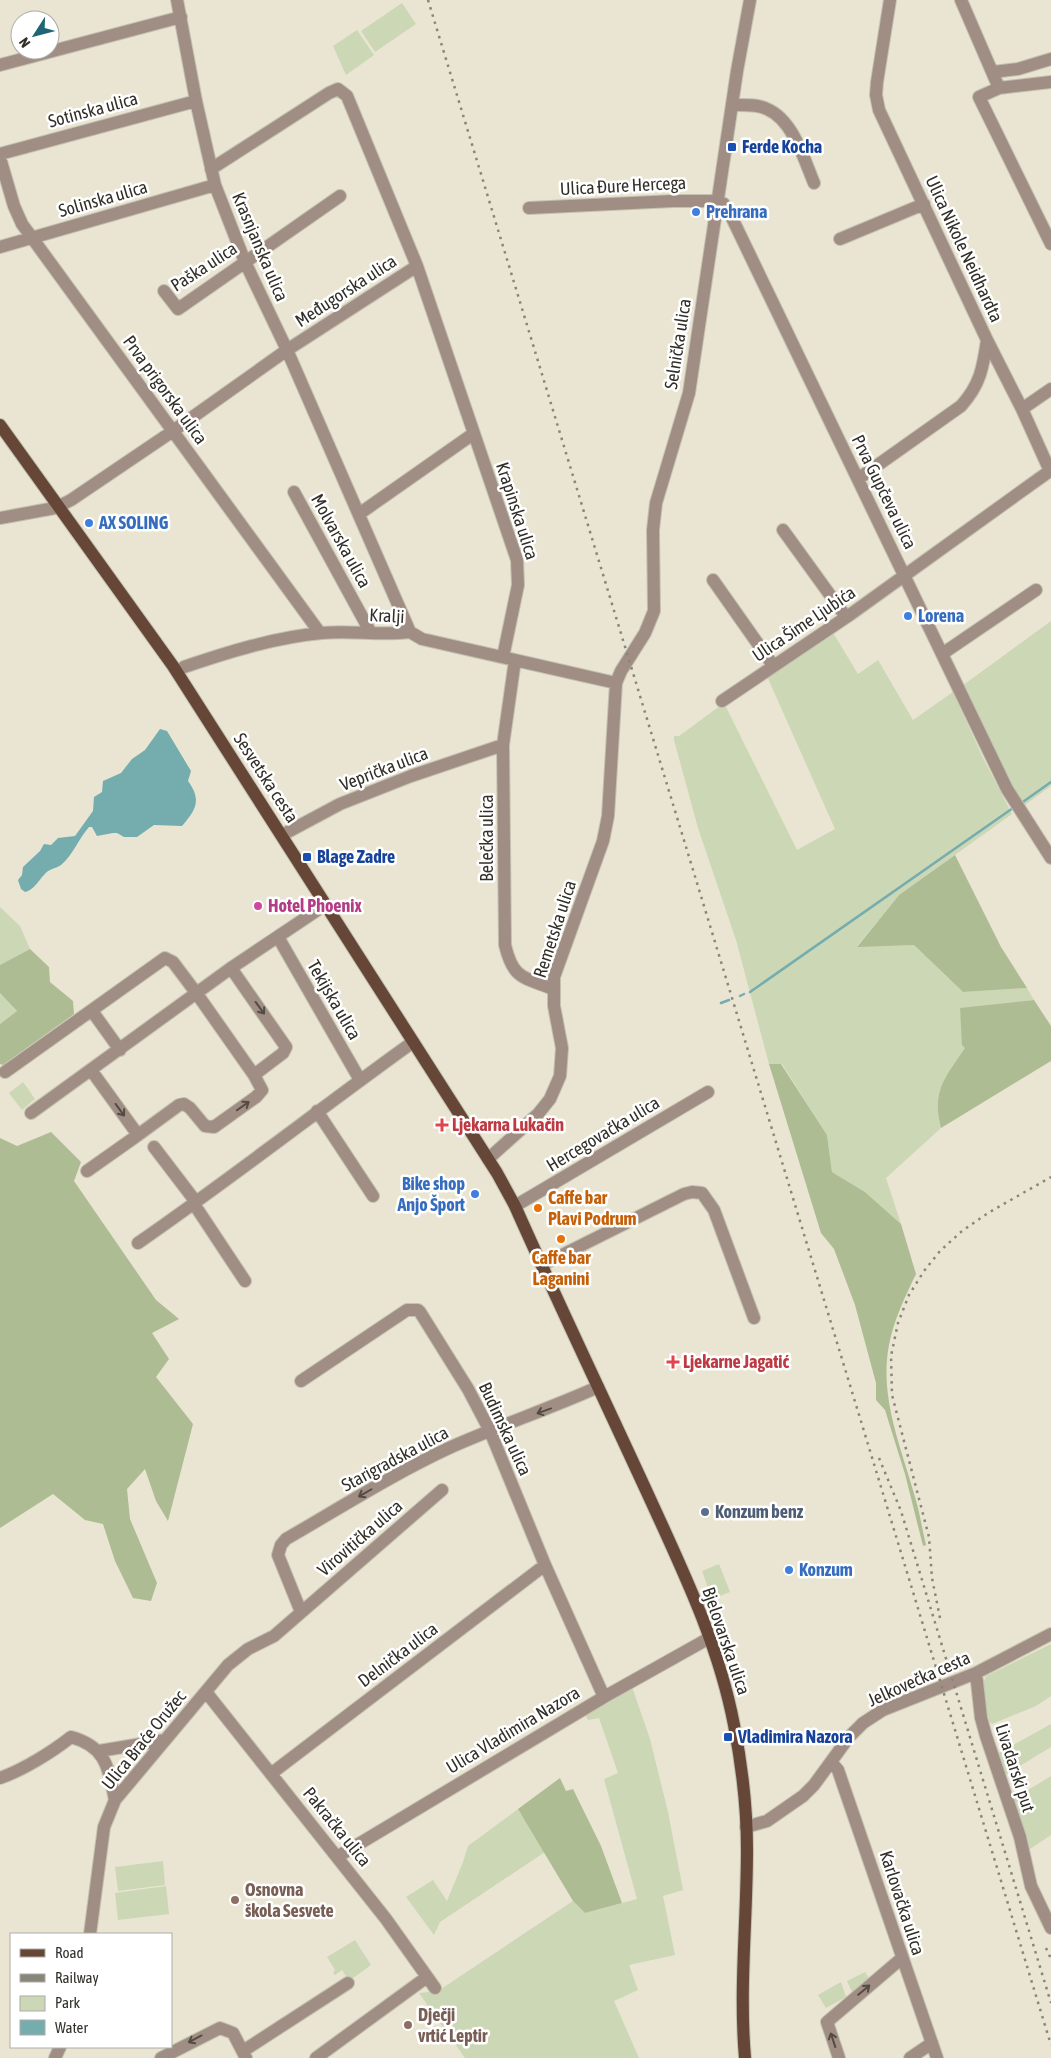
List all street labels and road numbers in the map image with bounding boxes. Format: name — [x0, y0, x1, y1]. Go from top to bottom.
street label: Sotinska ulica — [46, 87, 140, 132]
street label: Ulica Đure Hercega — [559, 172, 687, 199]
street label: Ulica Nikole Neidhardta — [921, 172, 1008, 325]
street label: Solinska ulica — [56, 176, 150, 221]
street label: Krasnjanska ulica — [228, 189, 293, 304]
street label: Paška ulica — [167, 237, 241, 296]
street label: Međugorska ulica — [291, 250, 400, 331]
street label: Selnička ulica — [660, 297, 695, 391]
street label: Prva prigorska ulica — [119, 331, 212, 448]
street label: Prva Gupčeva ulica — [848, 431, 921, 552]
street label: Krapinska ulica — [492, 459, 543, 562]
street label: Molvarska ulica — [307, 490, 376, 591]
street label: Ulica Šime Ljubića — [748, 581, 859, 666]
street label: Kralji — [369, 604, 405, 627]
street label: Sesvetska cesta — [230, 729, 303, 826]
street label: Veprička ulica — [337, 742, 431, 795]
street label: Belečka ulica — [476, 794, 497, 882]
street label: Remetska ulica — [529, 877, 580, 980]
street label: Tekijska ulica — [303, 956, 366, 1043]
street label: Hercegovačka ulica — [542, 1092, 663, 1176]
street label: Budimska ulica — [475, 1379, 536, 1479]
street label: Starigradska ulica — [338, 1422, 452, 1496]
street label: Virovitička ulica — [313, 1495, 406, 1580]
street label: Bjelovarska ulica — [698, 1584, 755, 1697]
street label: Delnička ulica — [354, 1618, 442, 1691]
street label: Jelkovečka cesta — [864, 1647, 973, 1711]
street label: Ulica Vladimira Nazora — [442, 1682, 583, 1778]
street label: Ulica Braće Oružec — [97, 1686, 190, 1794]
street label: Livadarski put — [991, 1721, 1040, 1815]
street label: Pakračka ulica — [299, 1783, 376, 1871]
street label: Karlovačka ulica — [876, 1848, 929, 1958]

